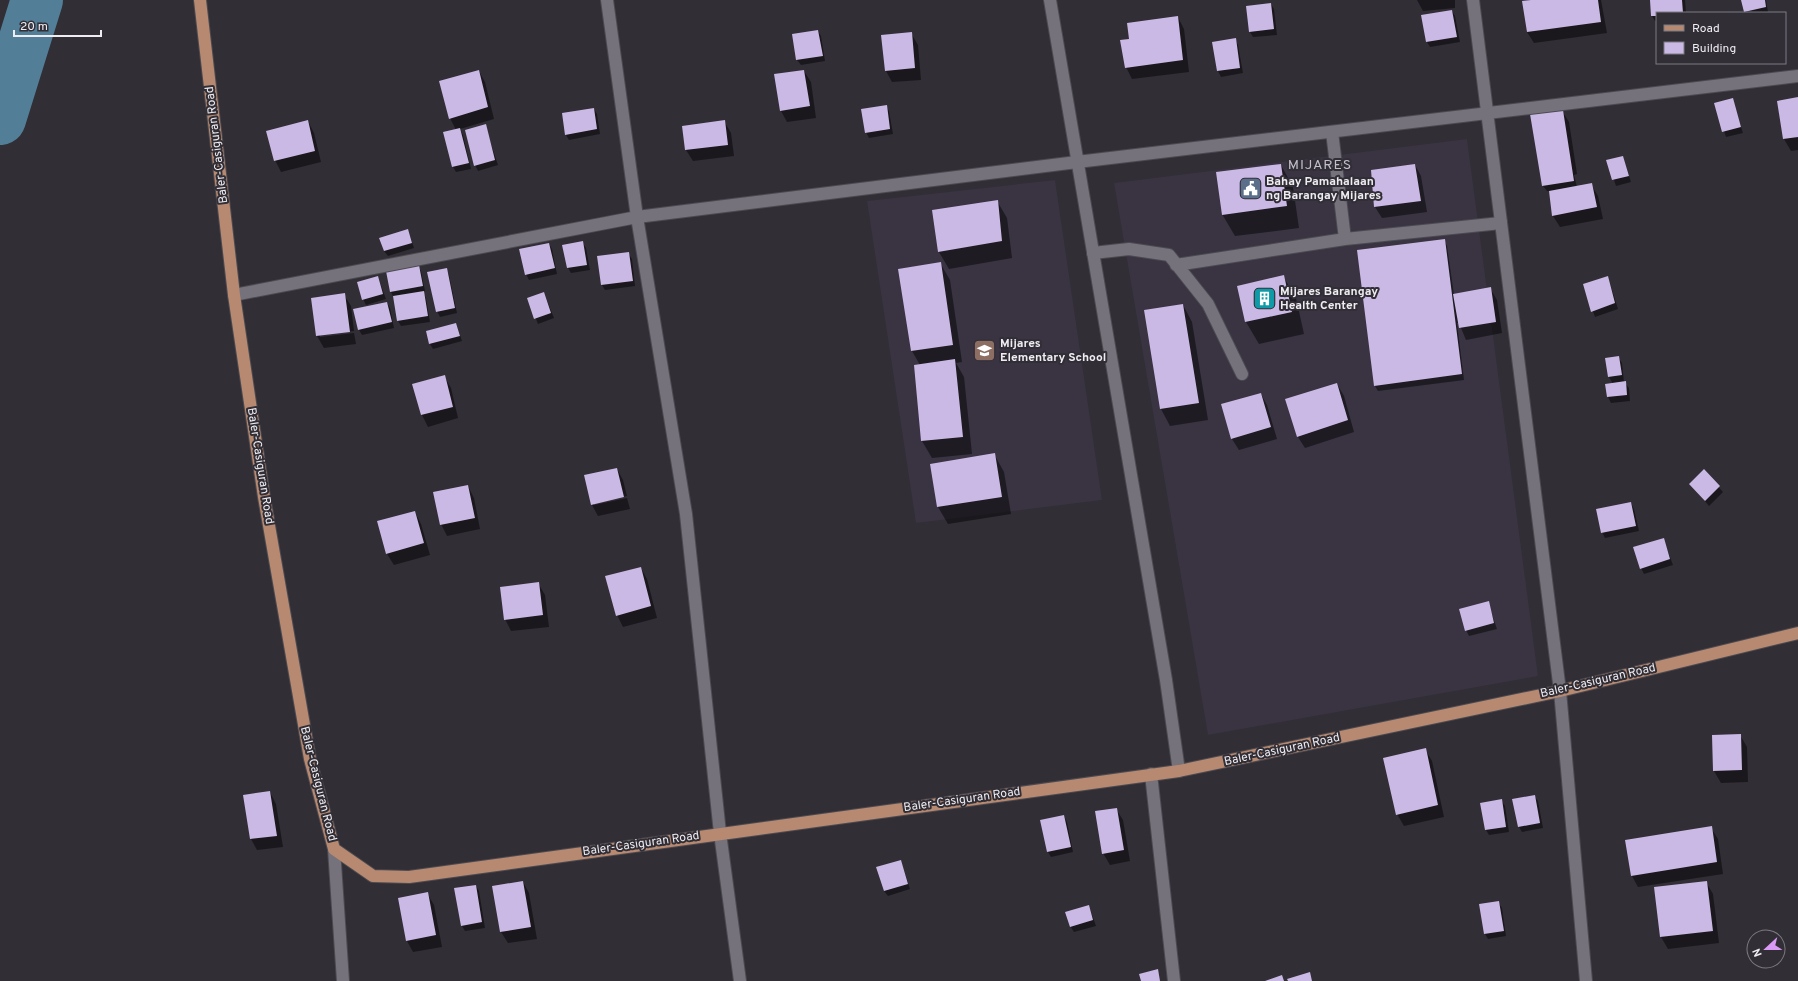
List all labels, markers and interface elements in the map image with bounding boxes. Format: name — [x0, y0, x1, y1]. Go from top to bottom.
scale bar — [14, 12, 101, 38]
legend — [1656, 12, 1786, 64]
text: 20 m — [20, 19, 48, 35]
text: Road — [1692, 21, 1720, 37]
text: Building — [1692, 41, 1736, 57]
street label: Baler-Casiguran Road — [202, 86, 232, 204]
district label: MIJARES — [1288, 157, 1352, 174]
place label: Bahay Pamahalaan ng Barangay Mijares — [1266, 174, 1381, 204]
public building icon: Bahay Pamahalaan ng Barangay Mijares — [1238, 176, 1264, 202]
place label: Mijares Barangay Health Center — [1280, 284, 1378, 314]
building icon: Mijares Barangay Health Center — [1251, 286, 1277, 312]
place label: Mijares Elementary School — [1000, 336, 1106, 366]
school or university icon: Mijares Elementary School — [972, 338, 998, 364]
street label: Baler-Casiguran Road — [243, 407, 277, 525]
street label: Baler-Casiguran Road — [1539, 660, 1657, 702]
street label: Baler-Casiguran Road — [296, 725, 340, 843]
street label: Baler-Casiguran Road — [1223, 730, 1341, 770]
street label: Baler-Casiguran Road — [903, 784, 1021, 816]
street label: Baler-Casiguran Road — [582, 828, 700, 860]
north arrow — [1746, 929, 1786, 969]
text: N — [1750, 946, 1766, 959]

